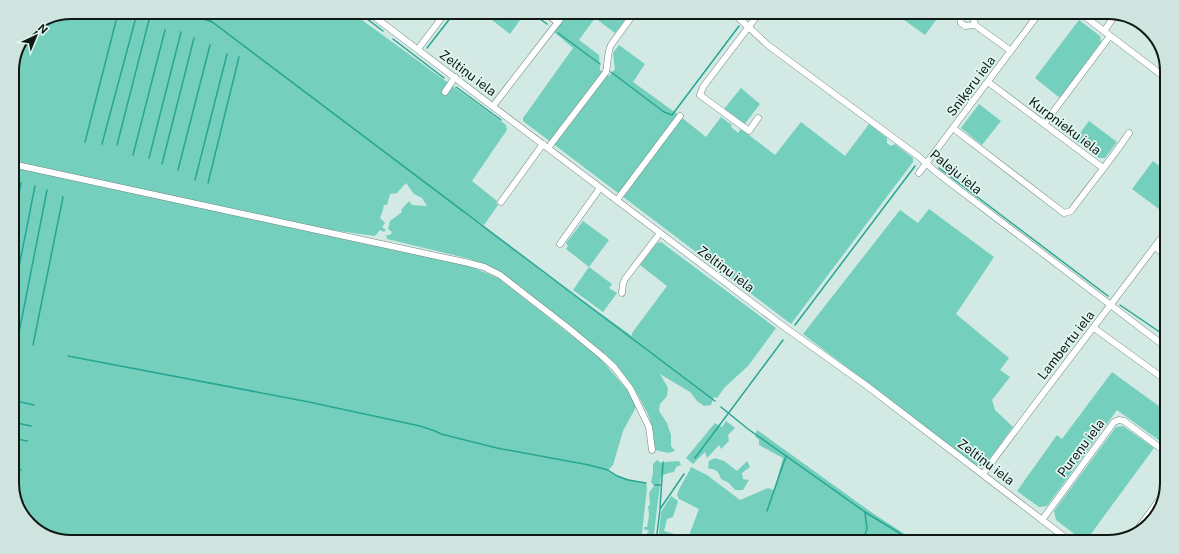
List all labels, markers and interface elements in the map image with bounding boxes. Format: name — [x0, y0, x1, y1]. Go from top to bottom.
north arrow — [16, 16, 56, 56]
text: N — [36, 22, 50, 36]
street label: Zeltiņu iela — [437, 47, 499, 99]
street label: Sniķeru iela — [944, 53, 998, 119]
street label: Kurpnieku iela — [1026, 94, 1104, 158]
street label: Paleju iela — [927, 147, 985, 197]
street label: Zeltiņu iela — [695, 243, 757, 295]
street label: Lambertu iela — [1035, 308, 1097, 382]
street label: Pureņu iela — [1055, 416, 1107, 480]
street label: Zeltiņu iela — [955, 436, 1017, 488]

